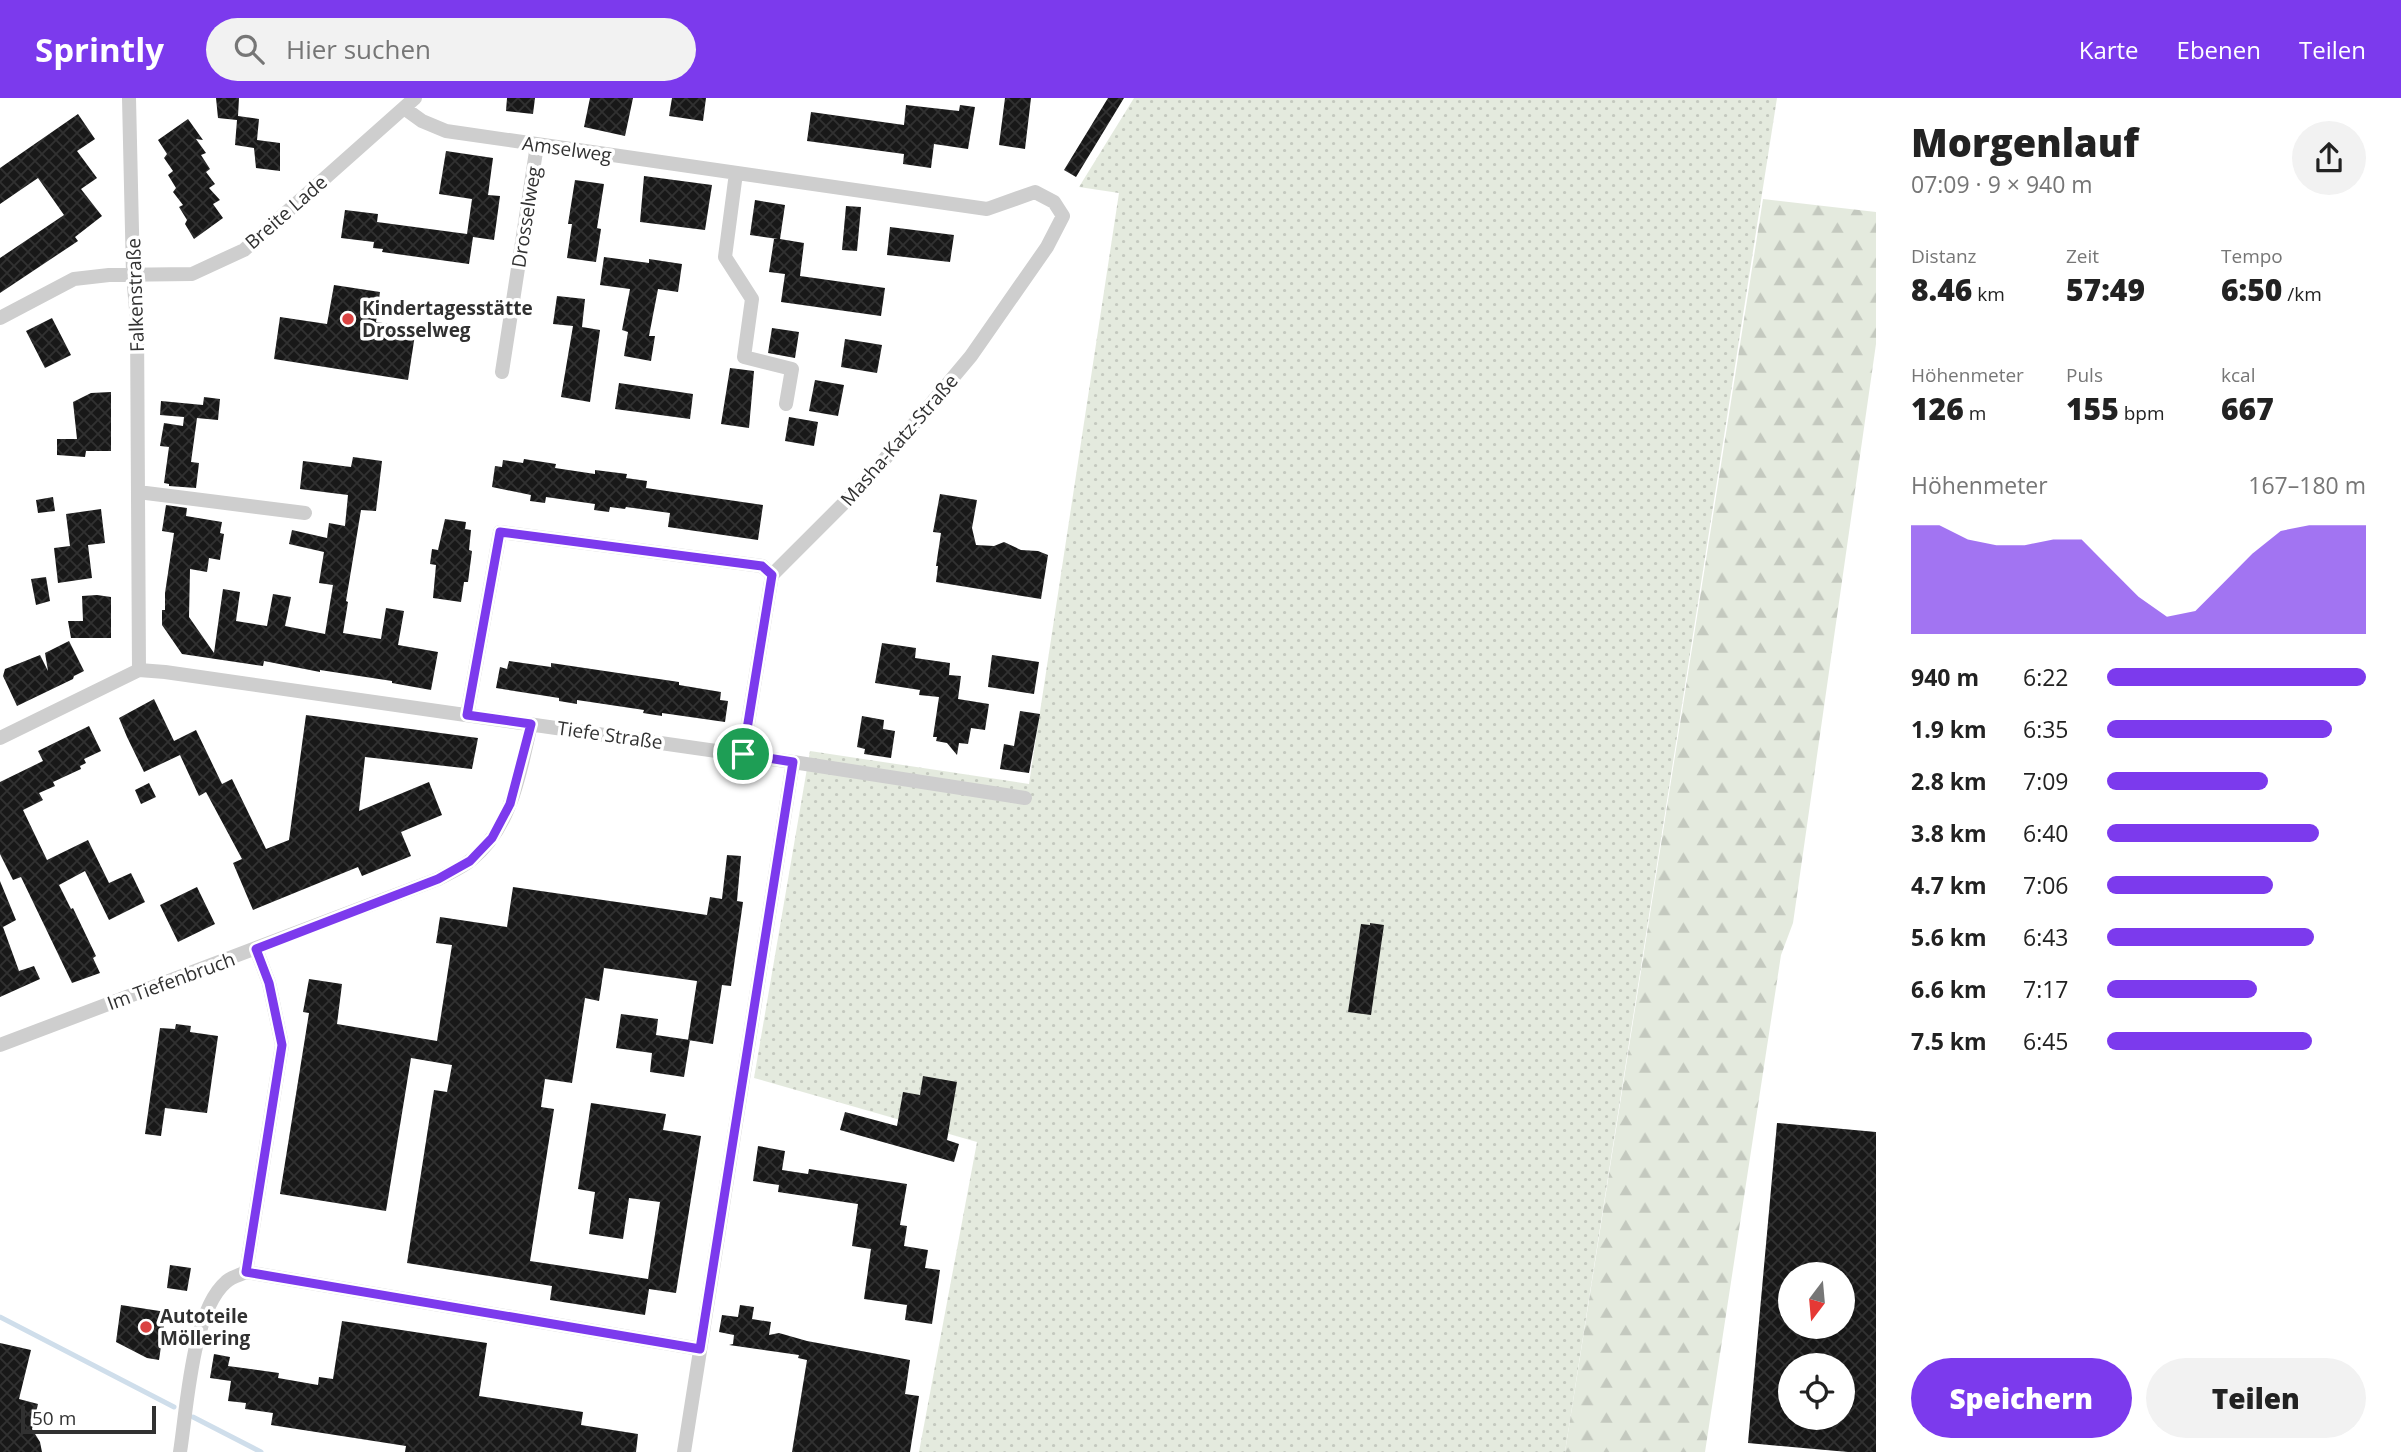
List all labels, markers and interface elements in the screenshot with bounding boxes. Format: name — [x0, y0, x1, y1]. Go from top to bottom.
search box — [206, 18, 696, 81]
text: Sprintly — [35, 27, 164, 72]
icon: search — [230, 30, 268, 68]
text: Hier suchen — [286, 31, 431, 67]
text: Karte — [2079, 33, 2139, 66]
text: Ebenen — [2177, 33, 2261, 66]
text: Teilen — [2299, 33, 2366, 66]
text: Morgenlauf — [1911, 116, 2139, 168]
button: share — [2292, 121, 2366, 195]
street label: Amselweg — [521, 130, 613, 168]
street label: Drosselweg — [505, 164, 547, 270]
text: 07:09 · 9 × 940 m — [1911, 168, 2093, 200]
street label: Breite Lade — [239, 169, 333, 255]
street label: Falkenstraße — [120, 238, 150, 352]
text: Distanz — [1911, 243, 1977, 269]
text: Zeit — [2066, 243, 2099, 269]
text: Tempo — [2221, 243, 2283, 269]
text: 8.46 — [1911, 269, 1972, 310]
text: 57:49 — [2066, 269, 2145, 310]
text: 6:50 — [2221, 269, 2282, 310]
text: km — [1972, 281, 2005, 307]
text: /km — [2282, 281, 2322, 307]
place label: Kindertagesstätte Drosselweg — [362, 295, 533, 343]
marker: Kindertagesstätte Drosselweg — [340, 311, 356, 327]
text: Höhenmeter — [1911, 362, 2024, 388]
text: Puls — [2066, 362, 2103, 388]
text: kcal — [2221, 362, 2255, 388]
street label: Masha-Katz-Straße — [834, 368, 964, 512]
text: 126 — [1911, 388, 1964, 429]
text: 155 — [2066, 388, 2119, 429]
text: 667 — [2221, 388, 2274, 429]
text: m — [1964, 400, 1986, 426]
text: bpm — [2119, 400, 2165, 426]
text: Höhenmeter — [1911, 469, 2048, 501]
text: 167–180 m — [2248, 469, 2366, 501]
text: 940 m — [1911, 661, 1979, 693]
text: 6:22 — [2023, 661, 2069, 693]
text: 1.9 km — [1911, 713, 1987, 745]
text: 6:35 — [2023, 713, 2069, 745]
street label: Tiefe Straße — [556, 715, 664, 755]
pin — [713, 724, 773, 784]
icon: arrive — [724, 735, 762, 773]
text: 2.8 km — [1911, 765, 1987, 797]
text: 7:09 — [2023, 765, 2069, 797]
text: 3.8 km — [1911, 817, 1987, 849]
text: 6:40 — [2023, 817, 2069, 849]
text: 4.7 km — [1911, 869, 1987, 901]
text: 7:06 — [2023, 869, 2069, 901]
text: 5.6 km — [1911, 921, 1987, 953]
text: 6:43 — [2023, 921, 2069, 953]
street label: Im Tiefenbruch — [103, 946, 239, 1016]
text: 6.6 km — [1911, 973, 1987, 1005]
text: 7:17 — [2023, 973, 2069, 1005]
text: 7.5 km — [1911, 1025, 1987, 1057]
text: 6:45 — [2023, 1025, 2069, 1057]
north arrow — [1778, 1262, 1855, 1339]
map controls — [1778, 1262, 1855, 1430]
place label: Autoteile Möllering — [160, 1303, 250, 1351]
marker: Autoteile Möllering — [138, 1319, 154, 1335]
button: locate — [1778, 1353, 1855, 1430]
button: Speichern — [1911, 1358, 2132, 1438]
button: Teilen — [2146, 1358, 2366, 1438]
scale bar — [21, 1403, 156, 1435]
text: 50 m — [32, 1405, 76, 1431]

